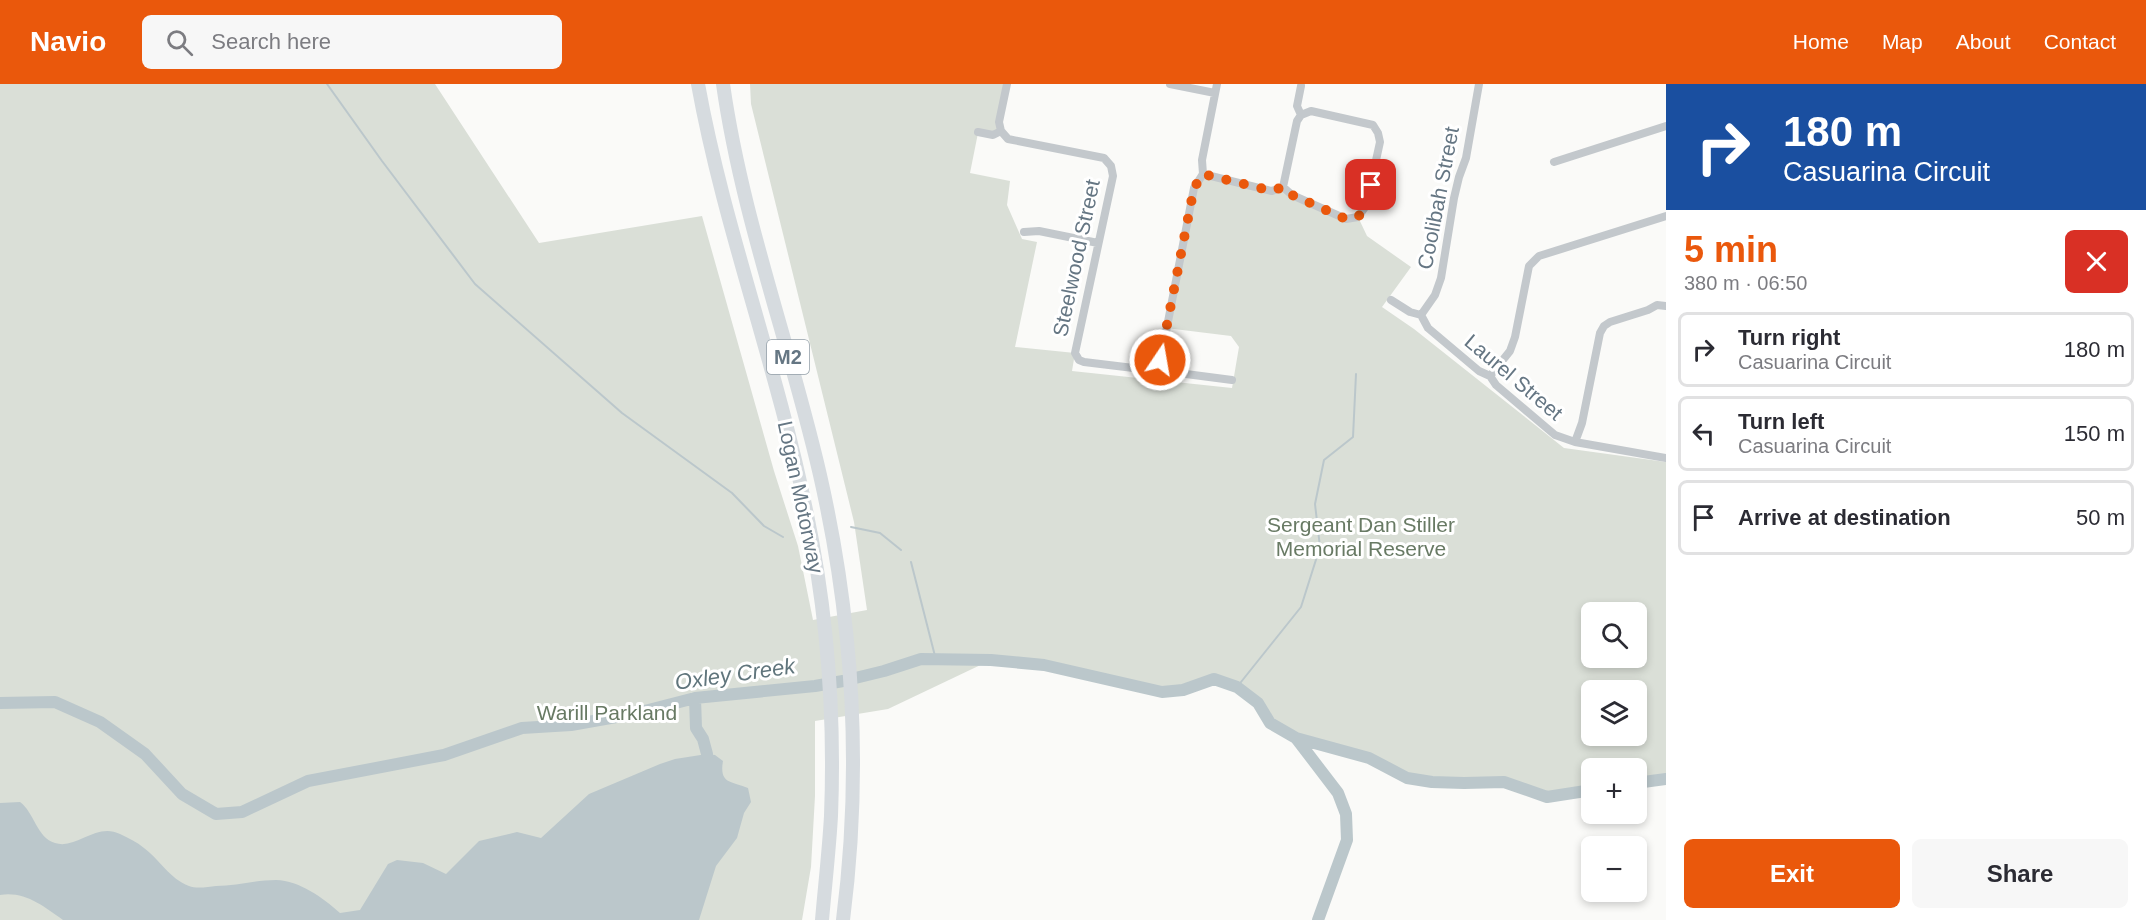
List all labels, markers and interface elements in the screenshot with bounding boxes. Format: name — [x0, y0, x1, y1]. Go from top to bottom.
search box — [142, 15, 562, 69]
text: Navio — [30, 26, 106, 57]
icon: search — [163, 26, 196, 59]
text: Search here — [211, 29, 331, 54]
text: Home — [1793, 30, 1849, 53]
text: Map — [1882, 30, 1923, 53]
text: About — [1956, 30, 2011, 53]
text: Contact — [2044, 30, 2116, 53]
icon: right — [1684, 108, 1762, 186]
text: 180 m — [1783, 108, 1902, 155]
street label: Coolibah Street — [1413, 125, 1463, 271]
text: Casuarina Circuit — [1783, 157, 1990, 187]
pin — [1345, 159, 1396, 210]
icon: arrive — [1354, 168, 1387, 201]
street label: Steelwood Street — [1048, 177, 1104, 339]
text: 5 min — [1684, 229, 1778, 270]
button: close — [2065, 230, 2128, 293]
text: 380 m · 06:50 — [1684, 272, 1807, 294]
text: Turn right — [1738, 325, 1840, 350]
position arrow — [1128, 328, 1192, 392]
street label: Laurel Street — [1461, 330, 1568, 425]
icon: right — [1687, 333, 1720, 366]
text: 180 m — [2064, 337, 2125, 362]
road number: M2 — [767, 340, 809, 374]
text: Casuarina Circuit — [1738, 351, 1891, 373]
text: Turn left — [1738, 409, 1824, 434]
icon: left — [1687, 417, 1720, 450]
street label: Logan Motorway — [774, 419, 828, 576]
text: 150 m — [2064, 421, 2125, 446]
text: Casuarina Circuit — [1738, 435, 1891, 457]
icon: arrive — [1687, 501, 1720, 534]
text: Arrive at destination — [1738, 505, 1951, 530]
text: 50 m — [2076, 505, 2125, 530]
park label: Sergeant Dan Stiller Memorial Reserve — [1267, 513, 1455, 560]
map controls — [1581, 602, 1647, 902]
button: search — [1581, 602, 1647, 668]
water label: Oxley Creek — [673, 653, 798, 695]
button: layers — [1581, 680, 1647, 746]
park label: Warill Parkland — [537, 701, 677, 724]
button: + — [1581, 758, 1647, 824]
button: − — [1581, 836, 1647, 902]
button: Exit — [1684, 839, 1900, 908]
button: Share — [1912, 839, 2128, 908]

